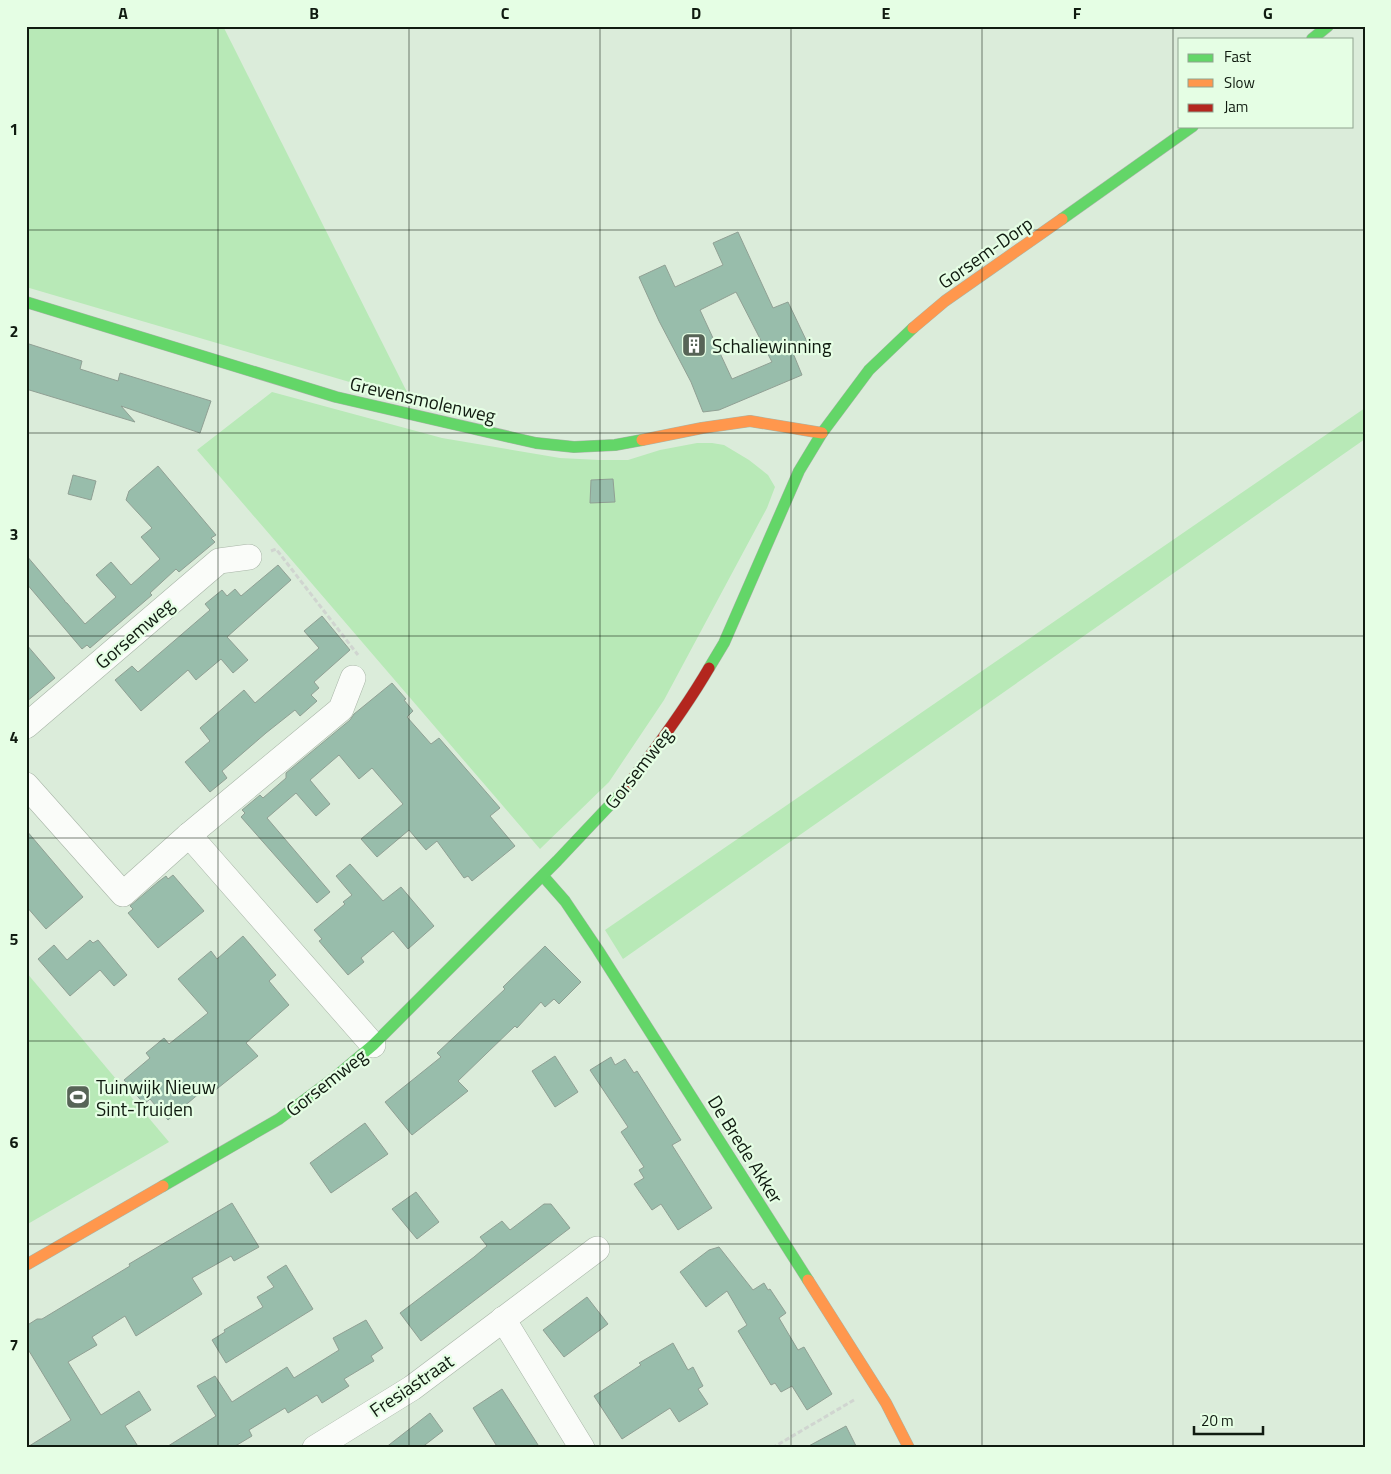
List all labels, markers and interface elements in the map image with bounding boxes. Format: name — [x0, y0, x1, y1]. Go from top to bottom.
text: A — [118, 1, 128, 25]
text: B — [309, 1, 319, 25]
text: C — [501, 1, 510, 25]
text: D — [691, 1, 701, 25]
text: E — [882, 1, 891, 25]
text: F — [1073, 1, 1082, 25]
text: G — [1263, 1, 1273, 25]
legend — [1178, 38, 1354, 128]
text: Fast — [1224, 45, 1252, 68]
text: Slow — [1224, 71, 1255, 94]
text: Jam — [1224, 95, 1248, 118]
text: 1 — [10, 117, 18, 141]
street label: Gorsem-Dorp — [932, 209, 1038, 295]
text: 2 — [10, 319, 18, 343]
place label: Schaliewinning — [712, 331, 832, 360]
building icon: Schaliewinning — [681, 332, 707, 358]
street label: Grevensmolenweg — [347, 368, 499, 430]
text: 3 — [10, 522, 18, 546]
street label: Gorsemweg — [88, 590, 180, 676]
street label: Gorsemweg — [597, 721, 679, 815]
text: 4 — [10, 725, 19, 749]
text: 5 — [10, 927, 19, 951]
street label: Gorsemweg — [279, 1041, 373, 1123]
place label: Tuinwijk Nieuw Sint-Truiden — [96, 1072, 216, 1123]
sports icon: Tuinwijk Nieuw Sint-Truiden — [65, 1084, 91, 1110]
street label: De Brede Akker — [701, 1089, 791, 1209]
text: 6 — [10, 1130, 19, 1154]
text: 7 — [10, 1333, 18, 1357]
street label: Fresiastraat — [363, 1346, 459, 1424]
scale bar — [1194, 1404, 1262, 1436]
text: 20 m — [1201, 1409, 1234, 1432]

